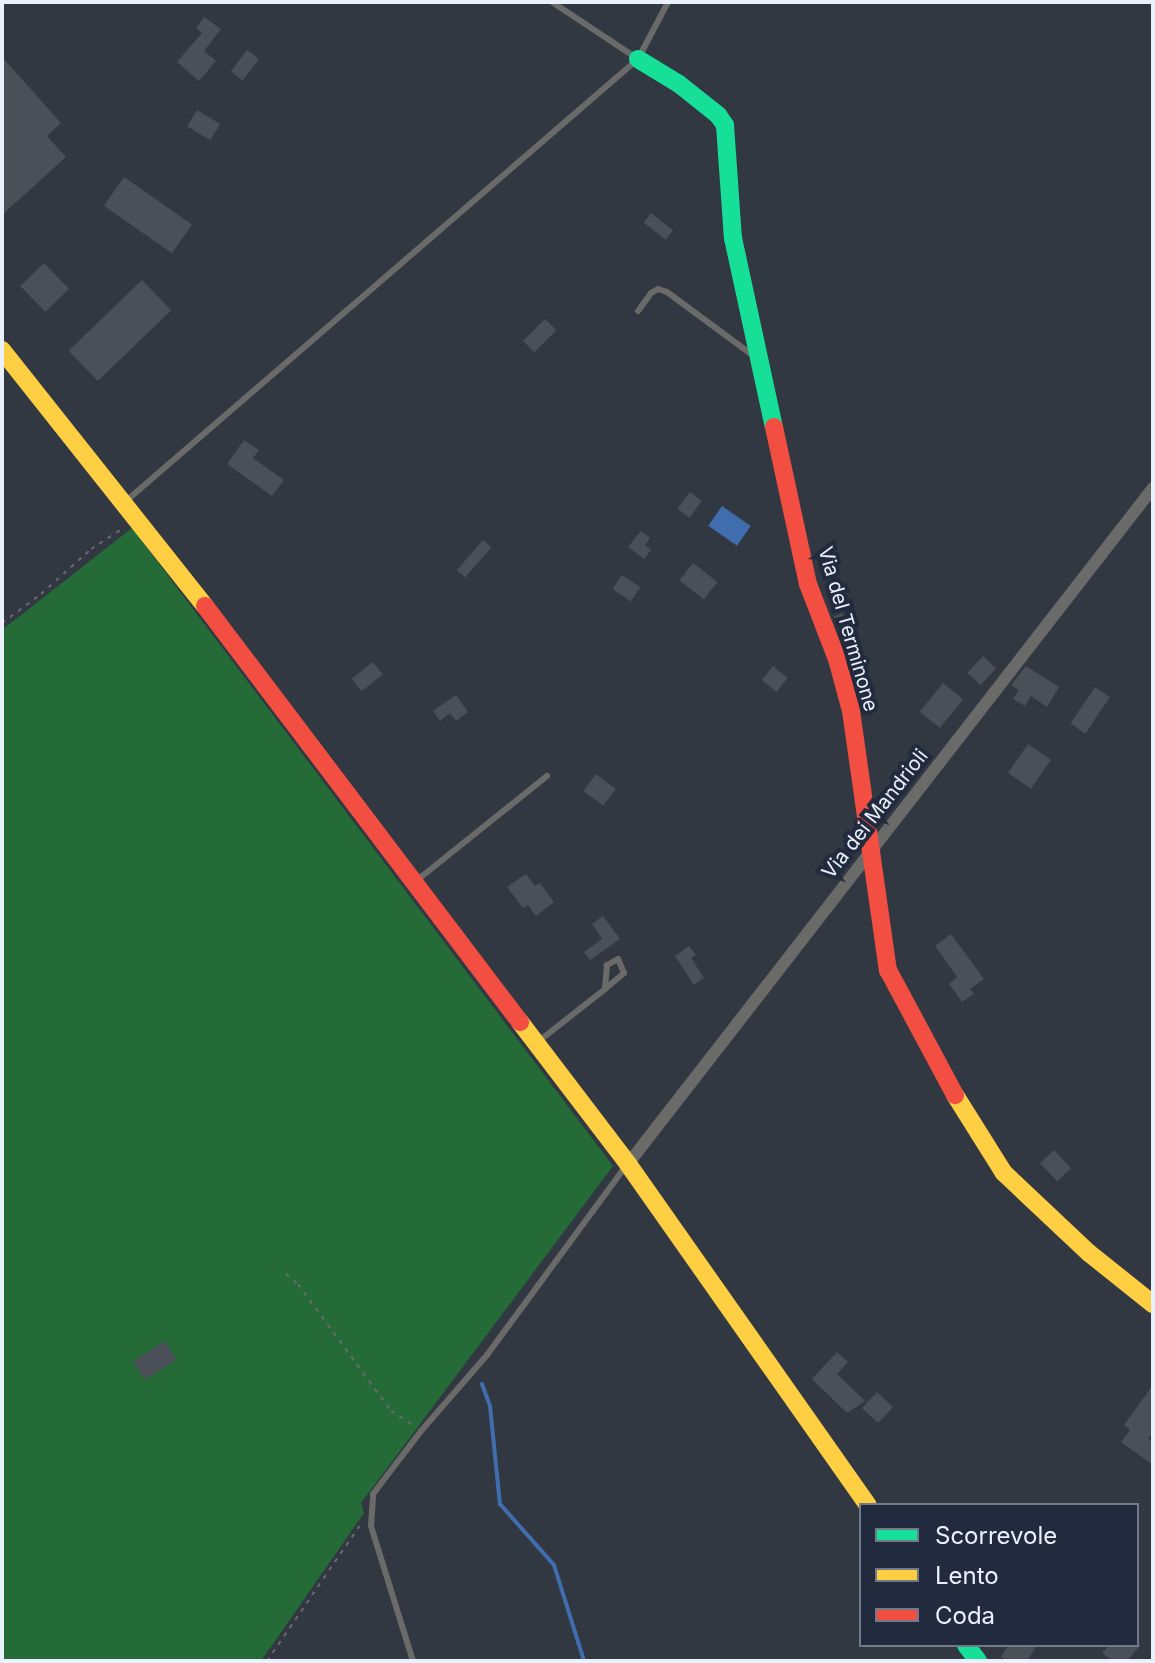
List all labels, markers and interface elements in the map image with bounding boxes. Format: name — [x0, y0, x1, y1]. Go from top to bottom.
street label: Via del Terminone — [813, 544, 883, 714]
street label: Via dei Mandrioli — [817, 745, 933, 883]
legend — [859, 1503, 1139, 1647]
text: Scorrevole — [935, 1521, 1057, 1550]
text: Lento — [935, 1561, 999, 1590]
text: Coda — [935, 1601, 995, 1630]

